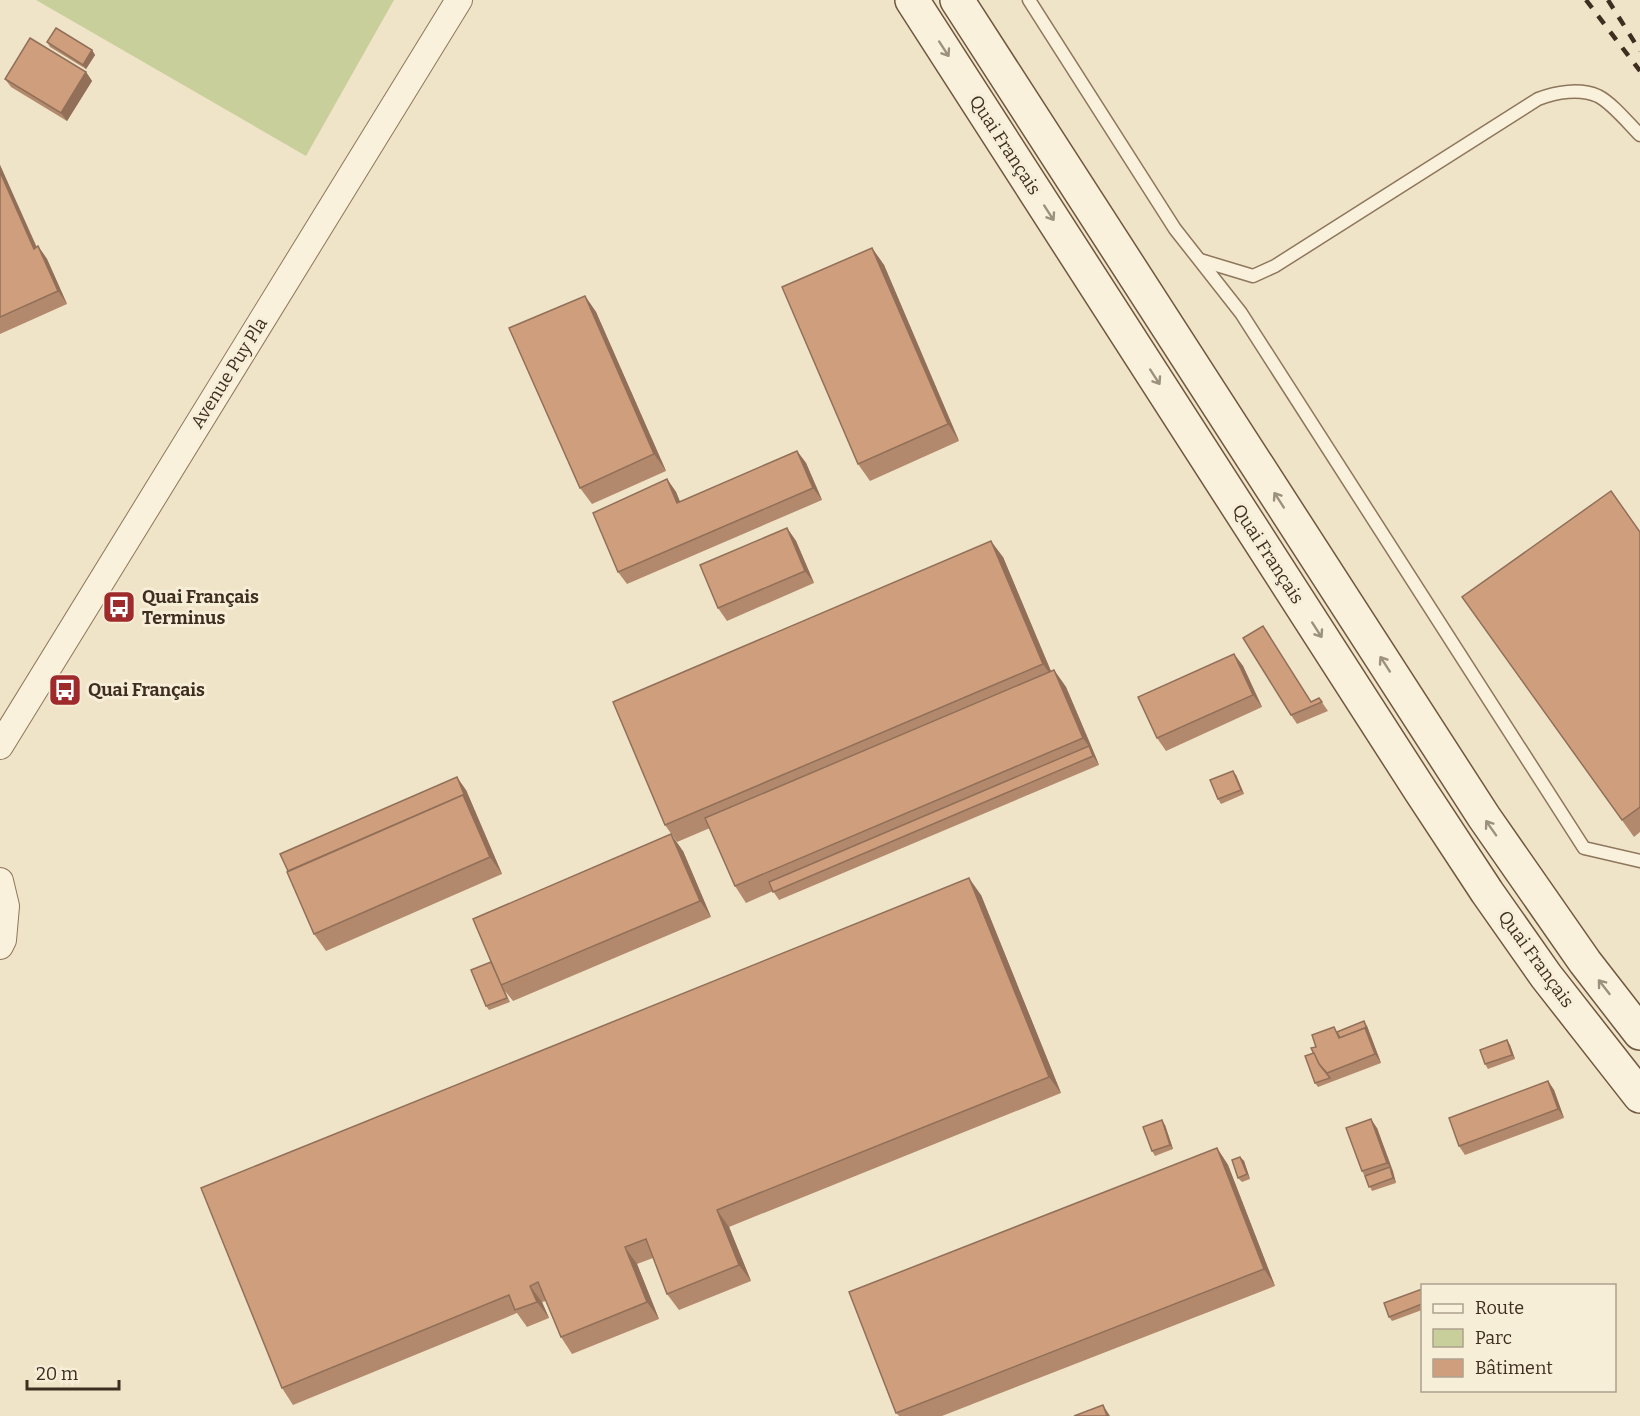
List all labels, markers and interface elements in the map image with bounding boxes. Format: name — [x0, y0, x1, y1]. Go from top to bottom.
one-way arrow — [938, 40, 950, 57]
street label: Quai Français — [965, 91, 1045, 199]
one-way arrow — [1044, 204, 1056, 221]
street label: Avenue Puy Pla — [186, 313, 272, 433]
one-way arrow — [1148, 369, 1161, 386]
one-way arrow — [1273, 492, 1286, 509]
street label: Quai Français — [1228, 500, 1308, 608]
place label: Quai Français Terminus — [142, 586, 259, 629]
bus stop icon: Quai Français Terminus — [101, 589, 137, 625]
one-way arrow — [1311, 621, 1323, 638]
one-way arrow — [1378, 656, 1391, 673]
bus stop icon: Quai Français — [47, 672, 83, 708]
place label: Quai Français — [88, 679, 205, 701]
one-way arrow — [1485, 820, 1497, 836]
street label: Quai Français — [1493, 906, 1579, 1012]
one-way arrow — [1598, 979, 1611, 995]
legend — [1421, 1284, 1616, 1392]
text: Route — [1475, 1297, 1524, 1319]
text: Parc — [1475, 1327, 1512, 1349]
scale bar — [27, 1353, 118, 1391]
text: Bâtiment — [1475, 1357, 1553, 1379]
text: 20 m — [36, 1363, 78, 1385]

